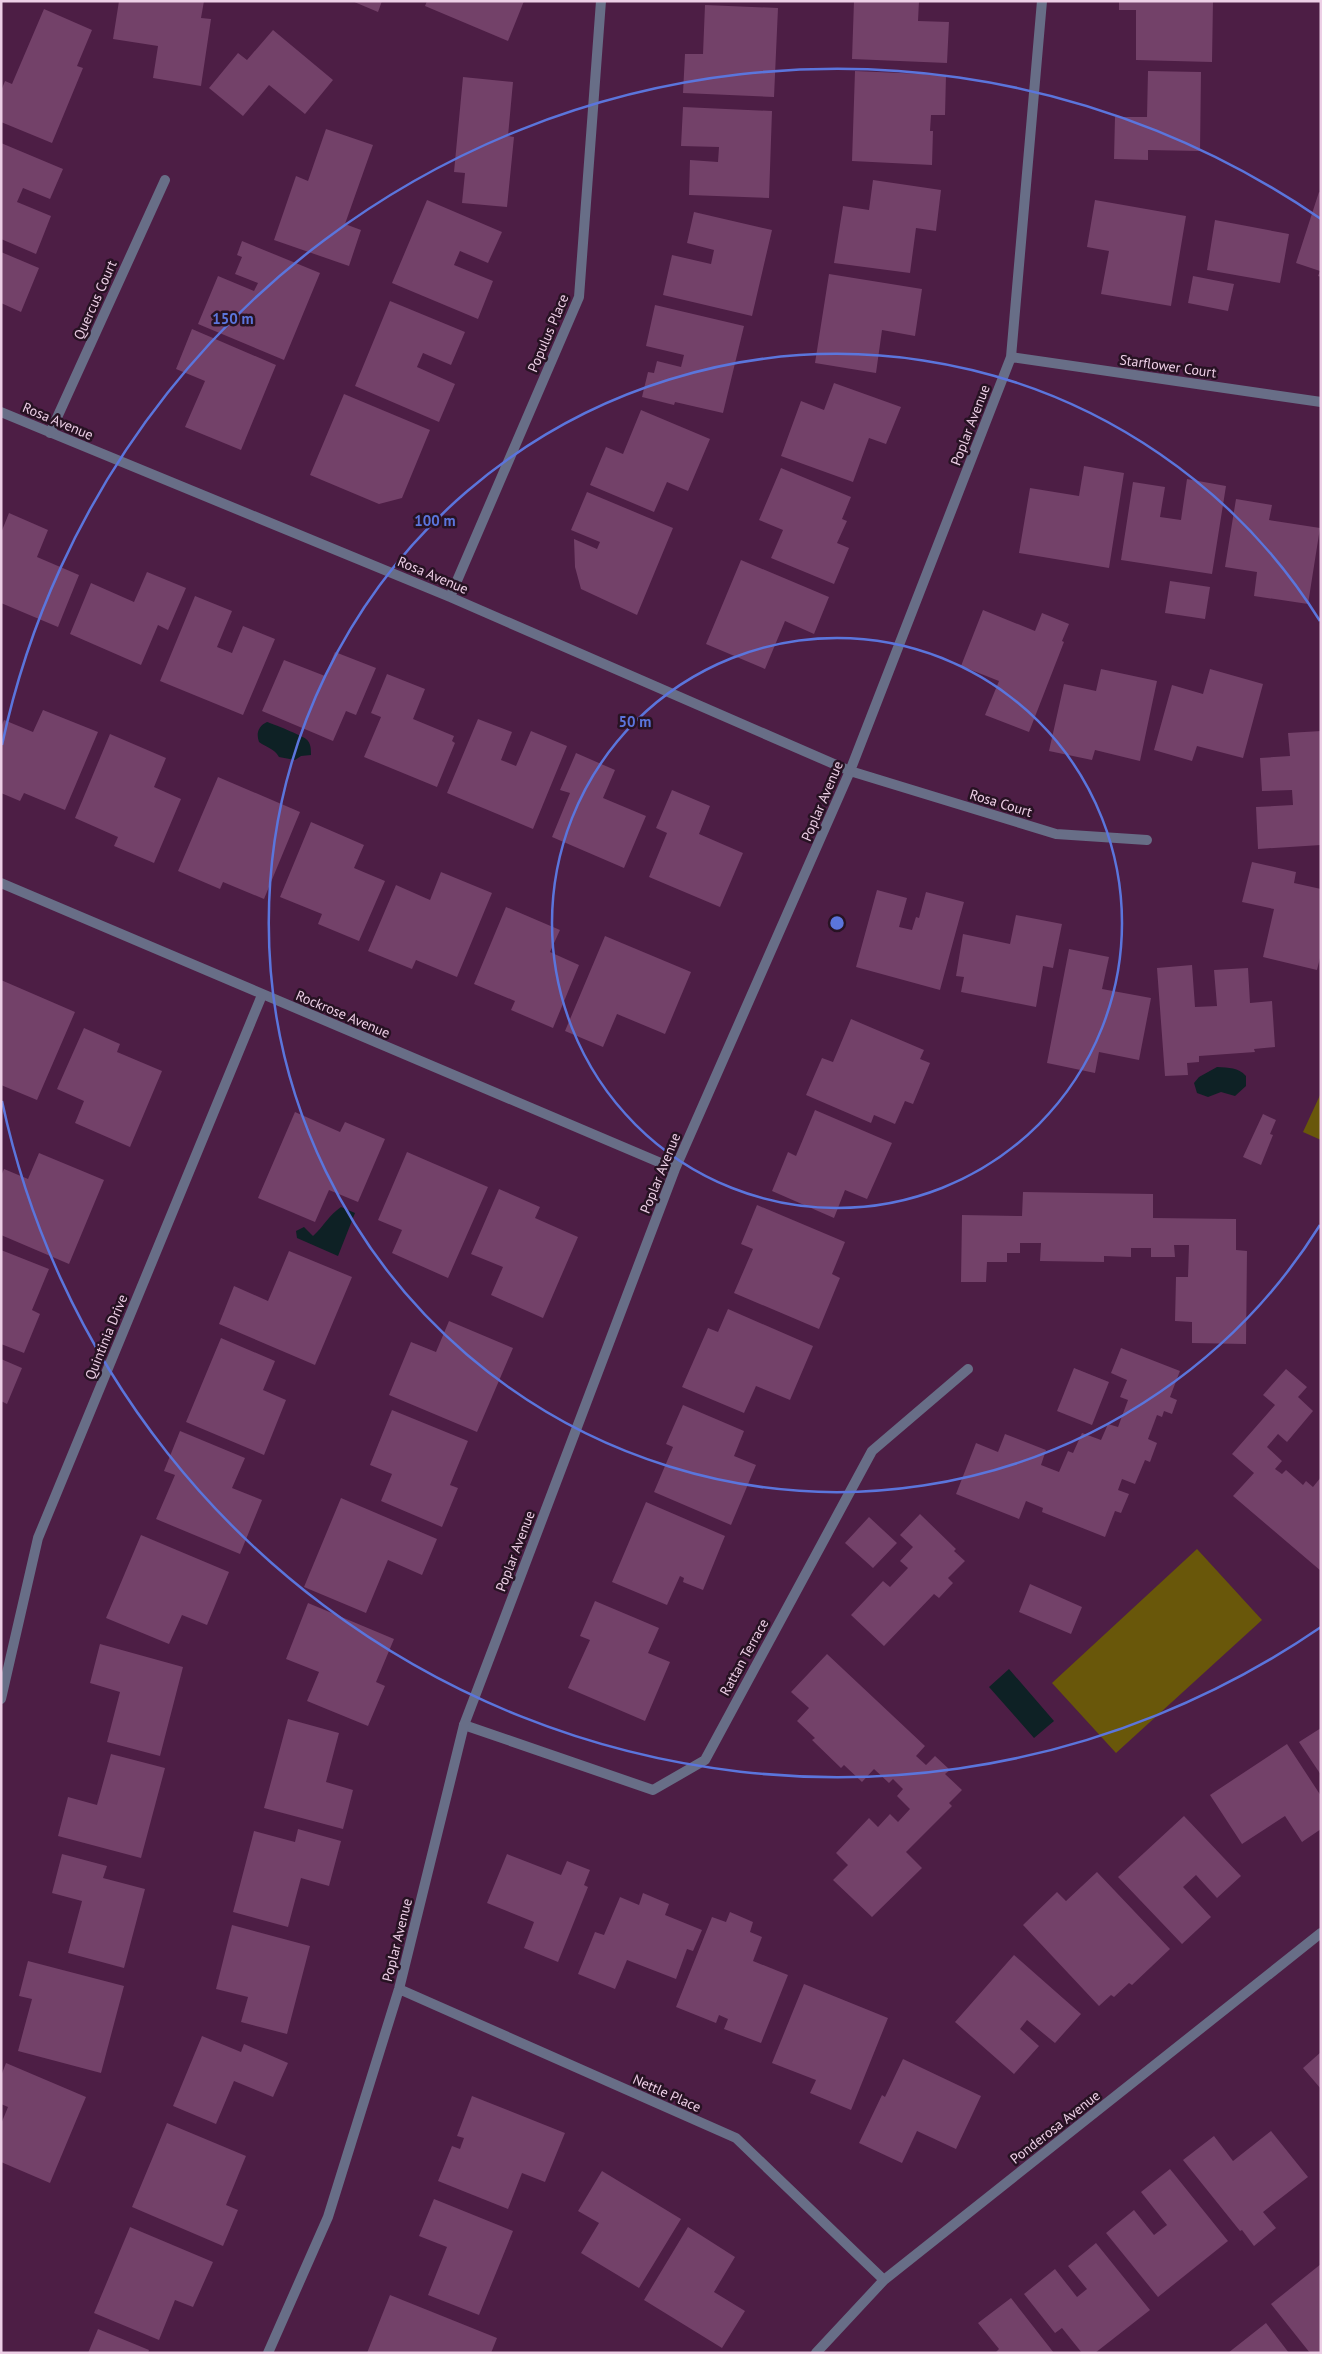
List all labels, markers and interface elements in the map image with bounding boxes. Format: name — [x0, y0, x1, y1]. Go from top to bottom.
street label: Quercus Court — [69, 257, 121, 342]
street label: Populus Place — [523, 291, 573, 375]
text: 150 m — [212, 309, 254, 328]
street label: Starflower Court — [1118, 350, 1218, 382]
street label: Poplar Avenue — [946, 382, 994, 468]
street label: Rosa Avenue — [20, 398, 96, 444]
text: 100 m — [414, 511, 456, 530]
street label: Rosa Avenue — [395, 552, 471, 598]
text: 50 m — [619, 712, 651, 731]
street label: Poplar Avenue — [797, 758, 847, 844]
street label: Rosa Court — [968, 785, 1035, 821]
centre of rings — [828, 914, 846, 932]
street label: Rockrose Avenue — [293, 986, 393, 1042]
street label: Poplar Avenue — [636, 1130, 684, 1216]
street label: Quintinia Drive — [81, 1292, 131, 1382]
street label: Poplar Avenue — [491, 1508, 539, 1594]
street label: Rattan Terrace — [715, 1615, 773, 1699]
street label: Poplar Avenue — [378, 1896, 416, 1984]
street label: Nettle Place — [630, 2070, 704, 2116]
street label: Ponderosa Avenue — [1006, 2086, 1104, 2168]

